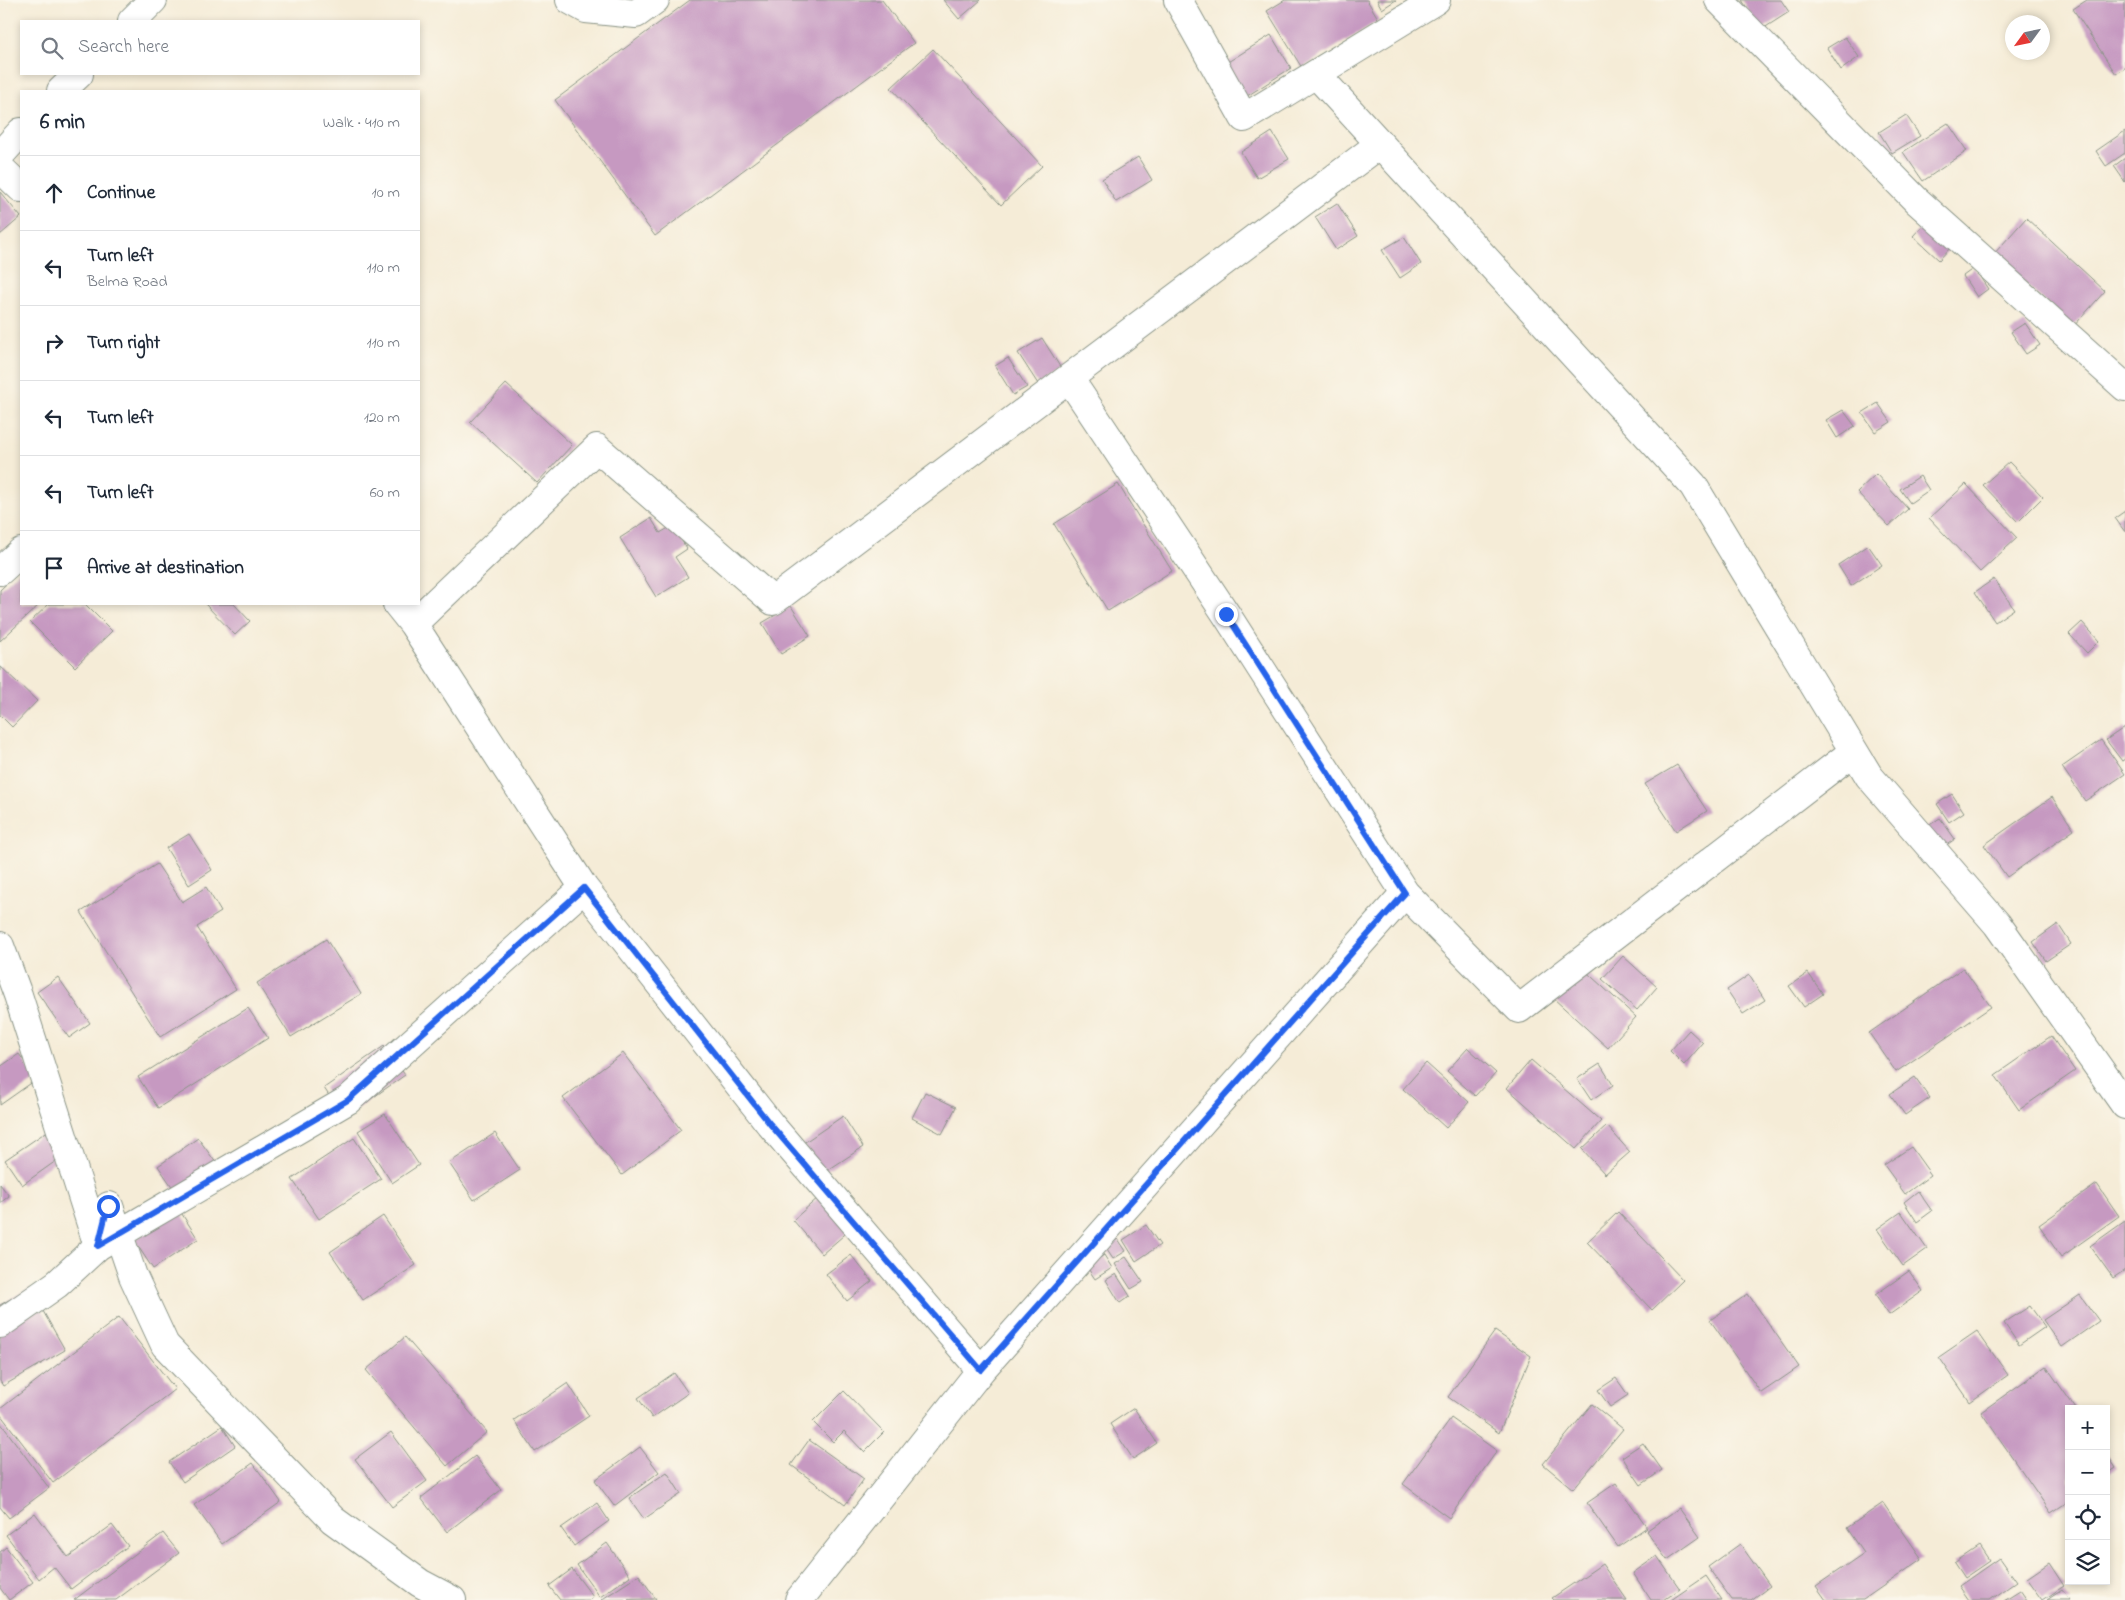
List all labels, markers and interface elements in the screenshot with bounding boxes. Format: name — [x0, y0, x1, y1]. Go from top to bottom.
north arrow — [2005, 15, 2050, 60]
search box — [20, 20, 420, 75]
icon: search — [38, 34, 66, 62]
text: Search here — [78, 34, 169, 61]
text: 6 min — [40, 108, 85, 138]
text: Walk · 410 m — [323, 111, 400, 135]
icon: ahead — [40, 179, 68, 207]
text: Continue — [87, 180, 155, 207]
text: 10 m — [372, 181, 400, 205]
text: Turn left — [87, 243, 154, 270]
icon: left — [40, 254, 68, 282]
text: 110 m — [366, 256, 400, 280]
text: Belma Road — [87, 270, 167, 294]
icon: right — [40, 329, 68, 357]
text: Turn right — [87, 330, 160, 357]
text: 110 m — [366, 331, 400, 355]
icon: left — [40, 404, 68, 432]
text: Turn left — [87, 405, 154, 432]
text: 120 m — [364, 406, 400, 430]
icon: left — [40, 479, 68, 507]
text: Turn left — [87, 480, 154, 507]
text: 60 m — [370, 481, 400, 505]
icon: arrive — [40, 554, 68, 582]
text: Arrive at destination — [87, 555, 244, 582]
route end — [1215, 603, 1238, 626]
route start — [97, 1195, 120, 1218]
map controls — [2065, 1405, 2110, 1585]
button: + — [2065, 1405, 2110, 1450]
button: − — [2065, 1450, 2110, 1495]
button: locate — [2065, 1495, 2110, 1540]
button: layers — [2065, 1540, 2110, 1585]

